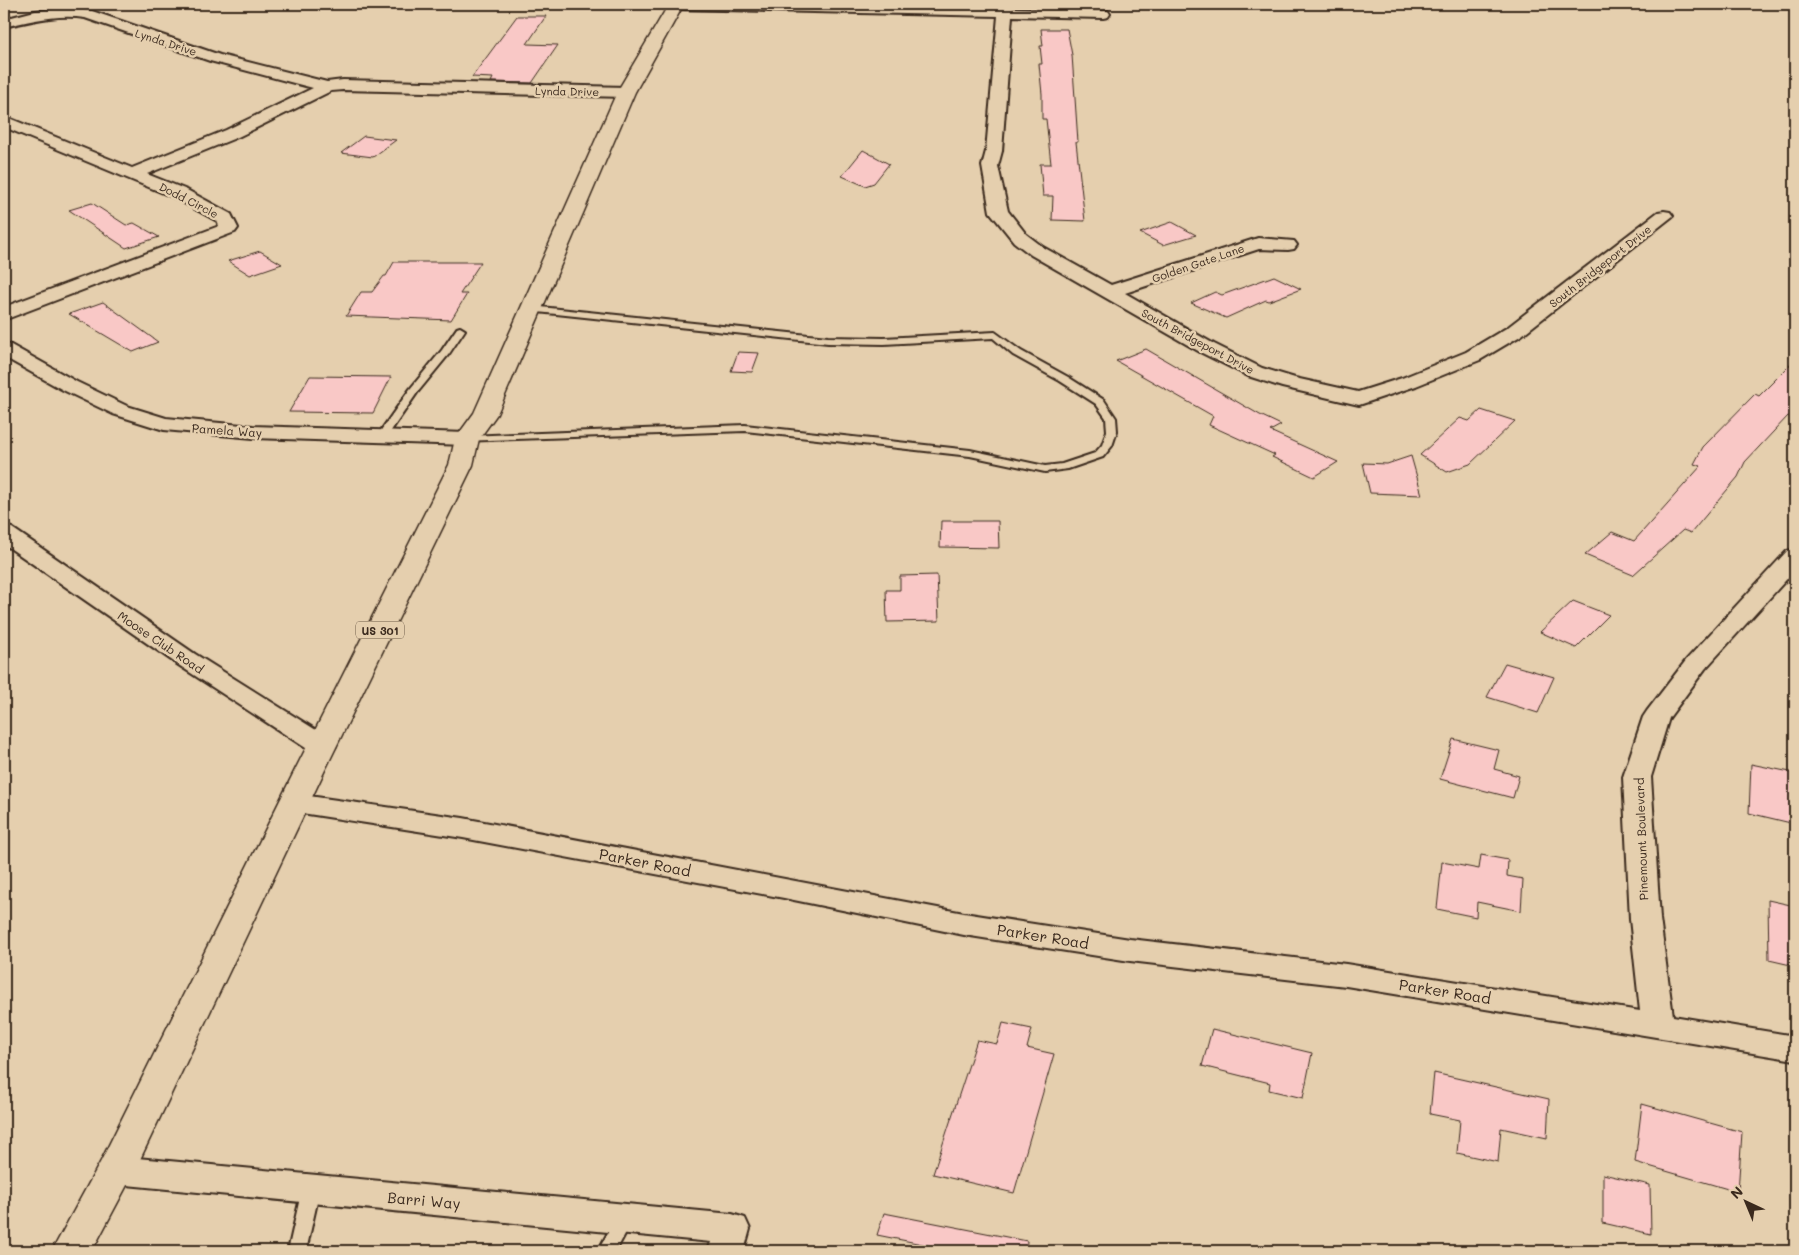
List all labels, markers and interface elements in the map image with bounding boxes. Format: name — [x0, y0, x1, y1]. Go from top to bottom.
street label: Lynda Drive — [133, 25, 199, 59]
street label: Lynda Drive — [535, 83, 599, 99]
street label: Dodd Circle — [157, 179, 221, 221]
street label: South Bridgeport Drive — [1546, 221, 1654, 311]
street label: Golden Gate Lane — [1150, 240, 1246, 286]
street label: South Bridgeport Drive — [1139, 305, 1257, 377]
street label: Pamela Way — [191, 420, 263, 440]
street label: Moose Club Road — [115, 607, 207, 677]
road number: US 301 — [356, 622, 404, 638]
street label: Pinemount Boulevard — [1631, 777, 1651, 901]
street label: Parker Road — [597, 843, 693, 881]
street label: Parker Road — [996, 919, 1090, 953]
street label: Parker Road — [1398, 974, 1492, 1008]
north arrow — [1722, 1178, 1772, 1228]
text: N — [1726, 1182, 1747, 1203]
street label: Barri Way — [387, 1187, 462, 1213]

